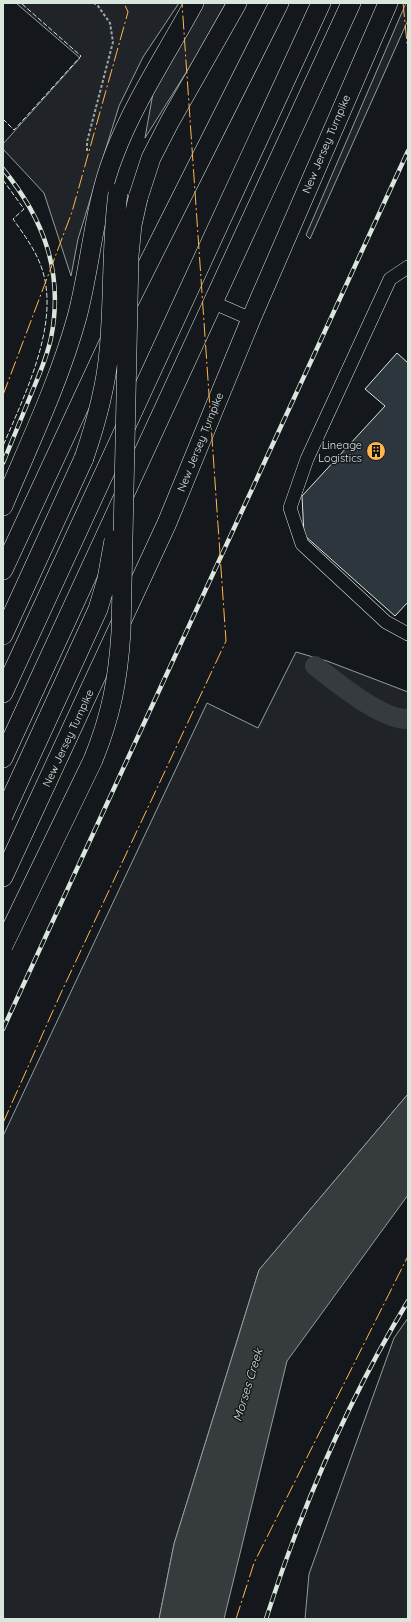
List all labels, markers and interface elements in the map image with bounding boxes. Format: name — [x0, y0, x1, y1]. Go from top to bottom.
street label: New Jersey Turnpike — [299, 93, 353, 195]
street label: New Jersey Turnpike — [174, 390, 226, 494]
place label: Lineage Logistics — [318, 438, 362, 465]
building icon: Lineage Logistics — [365, 440, 387, 462]
street label: New Jersey Turnpike — [39, 687, 97, 789]
water label: Morses Creek — [229, 1345, 266, 1423]

